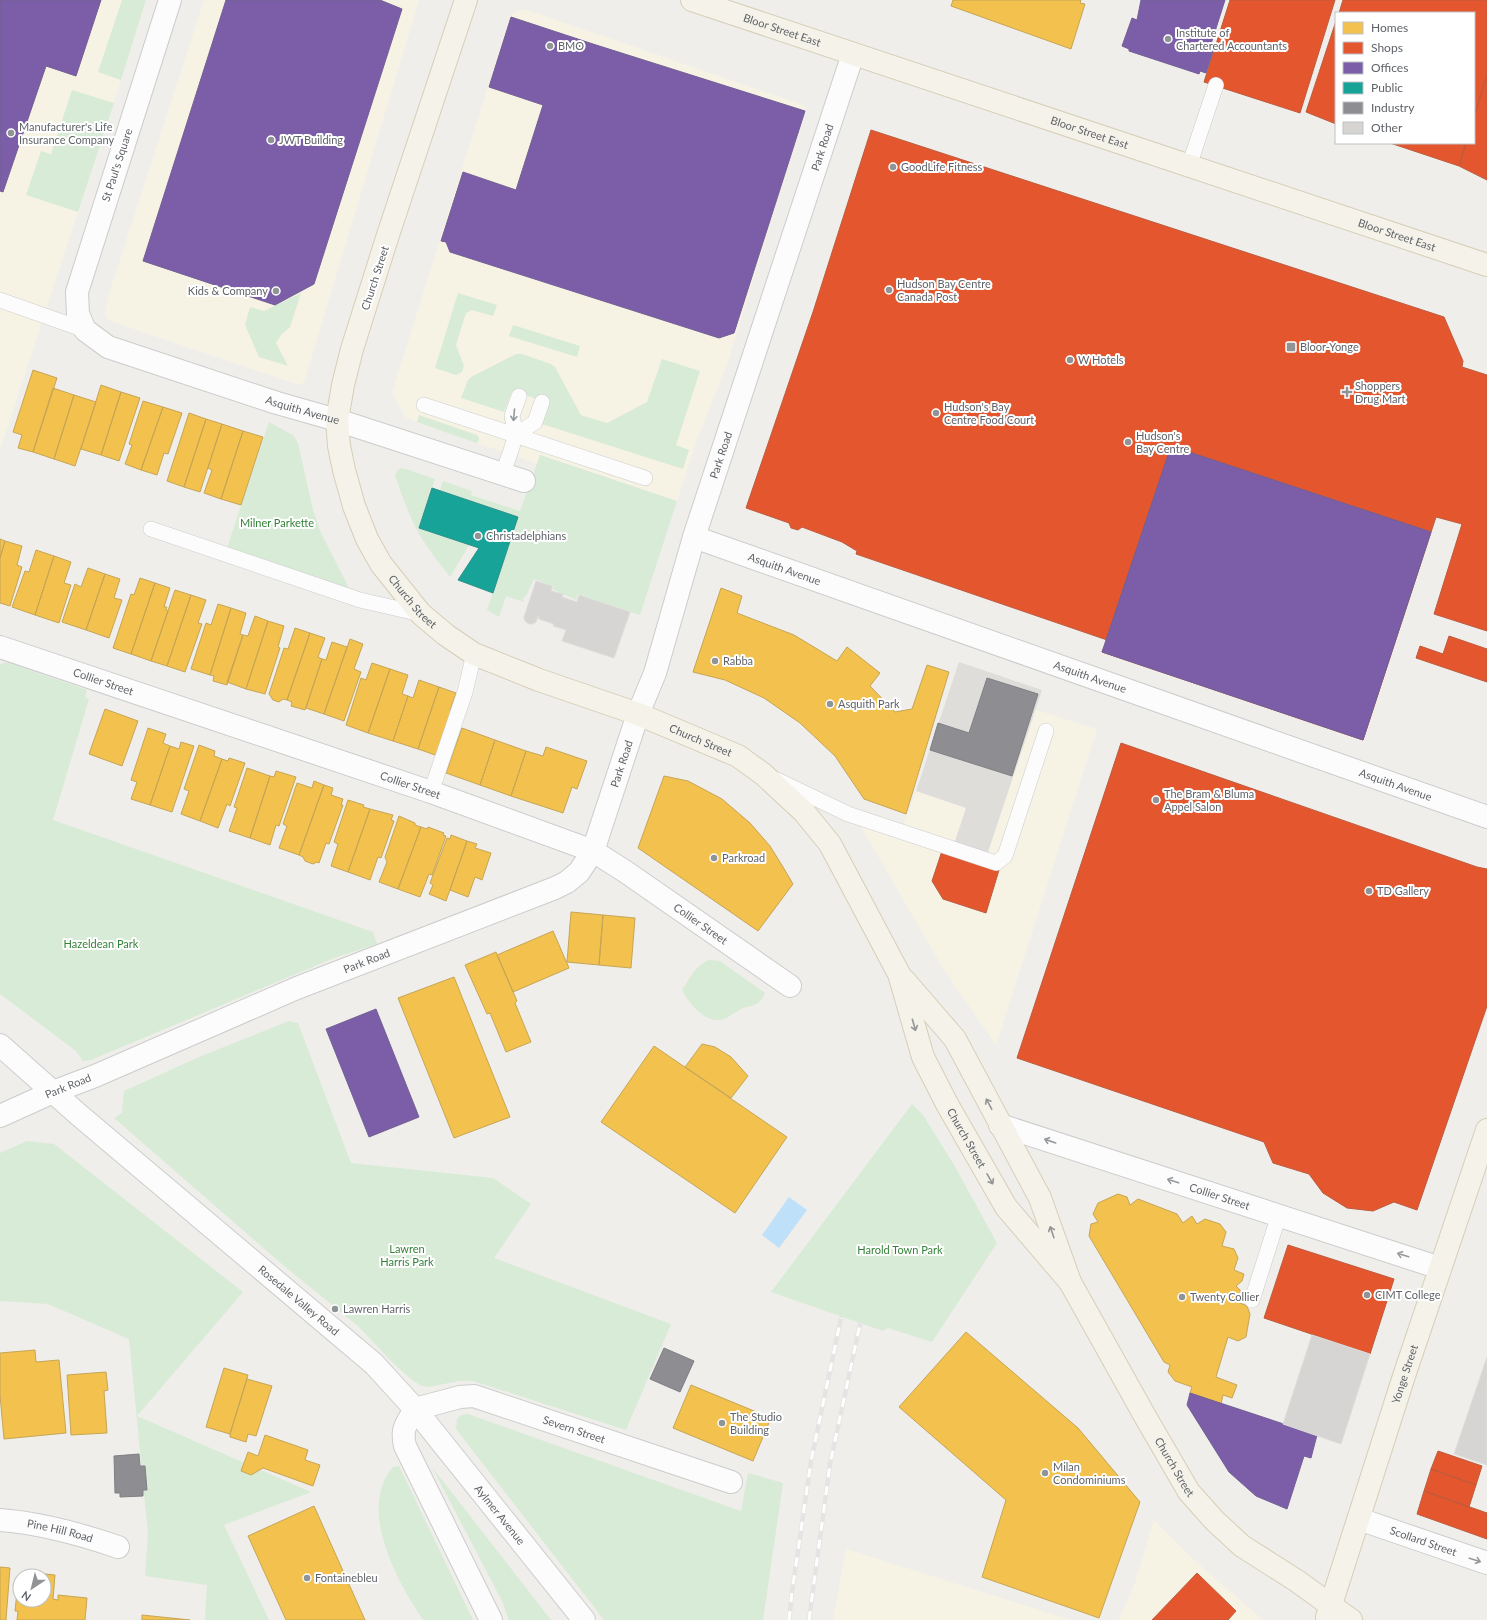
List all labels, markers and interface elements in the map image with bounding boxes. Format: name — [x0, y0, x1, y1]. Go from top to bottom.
street label: Bloor Street East — [742, 11, 823, 49]
legend — [1335, 12, 1475, 144]
text: Homes — [1371, 20, 1408, 35]
place label: Institute of Chartered Accountants — [1176, 26, 1287, 52]
marker: Institute of Chartered Accountants — [1163, 34, 1173, 44]
place label: BMO — [558, 39, 584, 52]
text: Shops — [1371, 40, 1403, 55]
marker: BMO — [545, 41, 555, 51]
text: Offices — [1371, 60, 1408, 75]
text: Public — [1371, 80, 1403, 95]
text: Industry — [1371, 100, 1415, 115]
street label: Bloor Street East — [1049, 113, 1130, 151]
place label: Manufacturer's Life Insurance Company — [19, 120, 114, 146]
text: Other — [1371, 120, 1403, 135]
street label: Park Road — [808, 122, 836, 172]
street label: St Paul's Square — [99, 126, 135, 203]
marker: Manufacturer's Life Insurance Company — [6, 128, 16, 138]
place label: JWT Building — [279, 133, 343, 146]
marker: JWT Building — [266, 135, 276, 145]
place label: GoodLife Fitness — [901, 160, 983, 173]
marker: GoodLife Fitness — [888, 162, 898, 172]
street label: Bloor Street East — [1357, 215, 1438, 253]
street label: Church Street — [358, 244, 391, 312]
place label: Hudson Bay Centre Canada Post — [897, 277, 991, 303]
place label: Kids & Company — [188, 284, 268, 297]
marker: Hudson Bay Centre Canada Post — [884, 285, 894, 295]
marker: Kids & Company — [271, 286, 281, 296]
place label: Bloor-Yonge — [1300, 340, 1359, 353]
marker: Bloor-Yonge — [1285, 341, 1297, 353]
place label: W Hotels — [1078, 353, 1124, 366]
marker: W Hotels — [1065, 355, 1075, 365]
place label: Shoppers Drug Mart — [1355, 379, 1405, 405]
marker: Shoppers Drug Mart — [1342, 387, 1352, 397]
street label: Asquith Avenue — [264, 393, 341, 426]
place label: Hudson's Bay Centre Food Court — [944, 400, 1034, 426]
marker: Hudson's Bay Centre Food Court — [931, 408, 941, 418]
one-way arrow — [510, 409, 517, 422]
place label: Hudson's Bay Centre — [1136, 429, 1189, 455]
street label: Park Road — [707, 430, 734, 480]
marker: Hudson's Bay Centre — [1123, 437, 1133, 447]
park label: Milner Parkette — [240, 516, 314, 529]
place label: Christadelphians — [486, 529, 566, 542]
marker: Christadelphians — [473, 531, 483, 541]
street label: Asquith Avenue — [747, 550, 823, 587]
street label: Church Street — [386, 572, 440, 630]
place label: Rabba — [723, 654, 753, 667]
marker: Rabba — [710, 656, 720, 666]
street label: Asquith Avenue — [1052, 658, 1128, 695]
street label: Collier Street — [72, 665, 135, 697]
place label: Asquith Park — [838, 697, 900, 710]
marker: Asquith Park — [825, 699, 835, 709]
street label: Church Street — [668, 721, 734, 759]
street label: Park Road — [607, 738, 635, 789]
street label: Asquith Avenue — [1358, 765, 1434, 803]
street label: Collier Street — [379, 768, 443, 801]
place label: The Bram & Bluma Appel Salon — [1164, 787, 1254, 813]
marker: The Bram & Bluma Appel Salon — [1151, 795, 1161, 805]
place label: Parkroad — [722, 851, 765, 864]
marker: Parkroad — [709, 853, 719, 863]
place label: TD Gallery — [1377, 884, 1429, 897]
marker: TD Gallery — [1364, 886, 1374, 896]
street label: Collier Street — [671, 900, 730, 947]
park label: Hazeldean Park — [64, 937, 139, 950]
street label: Park Road — [341, 946, 392, 975]
one-way arrow — [911, 1018, 918, 1031]
street label: Park Road — [43, 1070, 93, 1101]
one-way arrow — [984, 1098, 992, 1110]
street label: Church Street — [945, 1106, 989, 1170]
one-way arrow — [1044, 1136, 1056, 1144]
one-way arrow — [986, 1173, 994, 1185]
one-way arrow — [1167, 1177, 1180, 1184]
street label: Collier Street — [1188, 1180, 1252, 1212]
one-way arrow — [1048, 1227, 1056, 1239]
park label: Lawren Harris Park — [380, 1242, 434, 1268]
park label: Harold Town Park — [857, 1243, 943, 1256]
one-way arrow — [1397, 1251, 1410, 1258]
street label: Rosedale Valley Road — [256, 1262, 342, 1338]
place label: CIMT College — [1375, 1288, 1441, 1301]
place label: Twenty Collier — [1190, 1290, 1259, 1303]
marker: CIMT College — [1362, 1290, 1372, 1300]
marker: Twenty Collier — [1177, 1292, 1187, 1302]
place label: Lawren Harris — [343, 1302, 411, 1315]
marker: Lawren Harris — [330, 1304, 340, 1314]
street label: Yonge Street — [1389, 1343, 1420, 1405]
place label: The Studio Building — [730, 1410, 782, 1436]
street label: Severn Street — [541, 1413, 607, 1445]
marker: The Studio Building — [717, 1418, 727, 1428]
street label: Church Street — [1153, 1435, 1197, 1499]
place label: Milan Condominiums — [1053, 1460, 1126, 1486]
marker: Milan Condominiums — [1040, 1468, 1050, 1478]
street label: Aylmer Avenue — [472, 1482, 528, 1547]
street label: Pine Hill Road — [26, 1516, 95, 1544]
street label: Scollard Street — [1388, 1523, 1459, 1558]
one-way arrow — [1469, 1556, 1481, 1564]
north arrow — [12, 1568, 52, 1608]
place label: Fontainebleu — [315, 1571, 378, 1584]
marker: Fontainebleu — [302, 1573, 312, 1583]
text: N — [19, 1589, 33, 1604]

